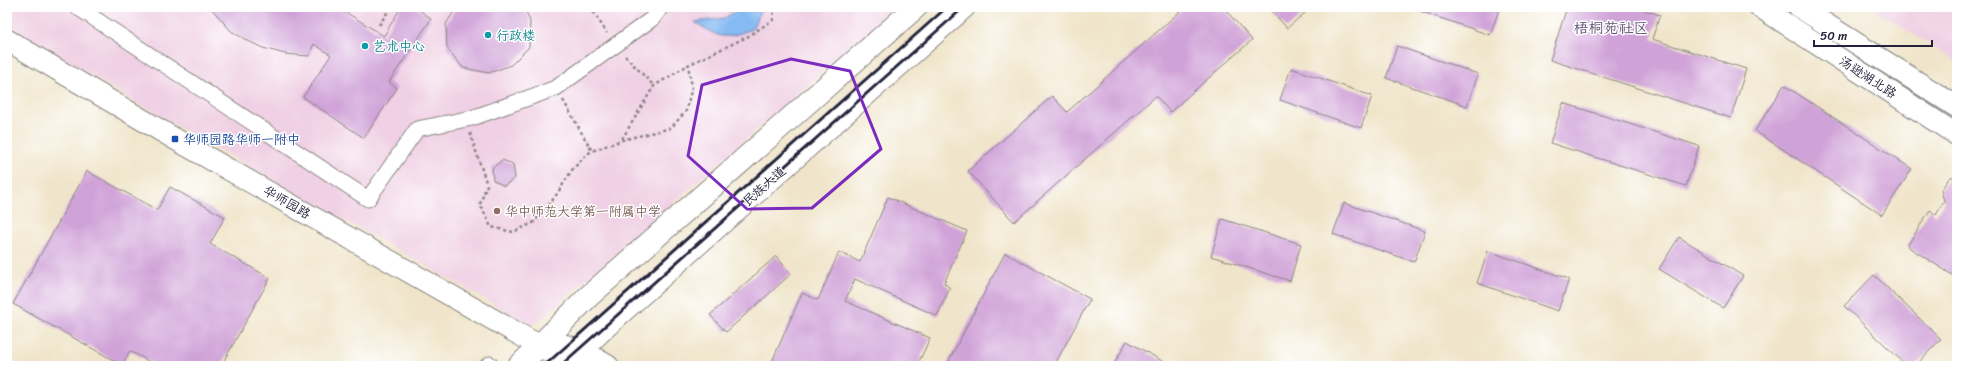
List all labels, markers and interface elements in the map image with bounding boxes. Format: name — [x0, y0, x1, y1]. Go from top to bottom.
district label: 梧桐苑社区 — [1573, 15, 1649, 41]
scale bar — [1814, 22, 1932, 48]
place label: 行政楼 — [496, 24, 535, 47]
text: 50 m — [1820, 25, 1847, 47]
marker: 行政楼 — [483, 30, 493, 40]
place label: 艺术中心 — [373, 35, 425, 58]
marker: 艺术中心 — [360, 41, 370, 51]
street label: 汤逊湖北路 — [1834, 50, 1902, 104]
place label: 华师园路华师一附中 — [183, 128, 300, 151]
marker: 华师园路华师一附中 — [170, 134, 180, 144]
street label: 民族大道 — [737, 160, 791, 212]
street label: 华师园路 — [259, 179, 315, 225]
place label: 华中师范大学第一附属中学 — [505, 200, 661, 223]
marker: 华中师范大学第一附属中学 — [492, 206, 502, 216]

